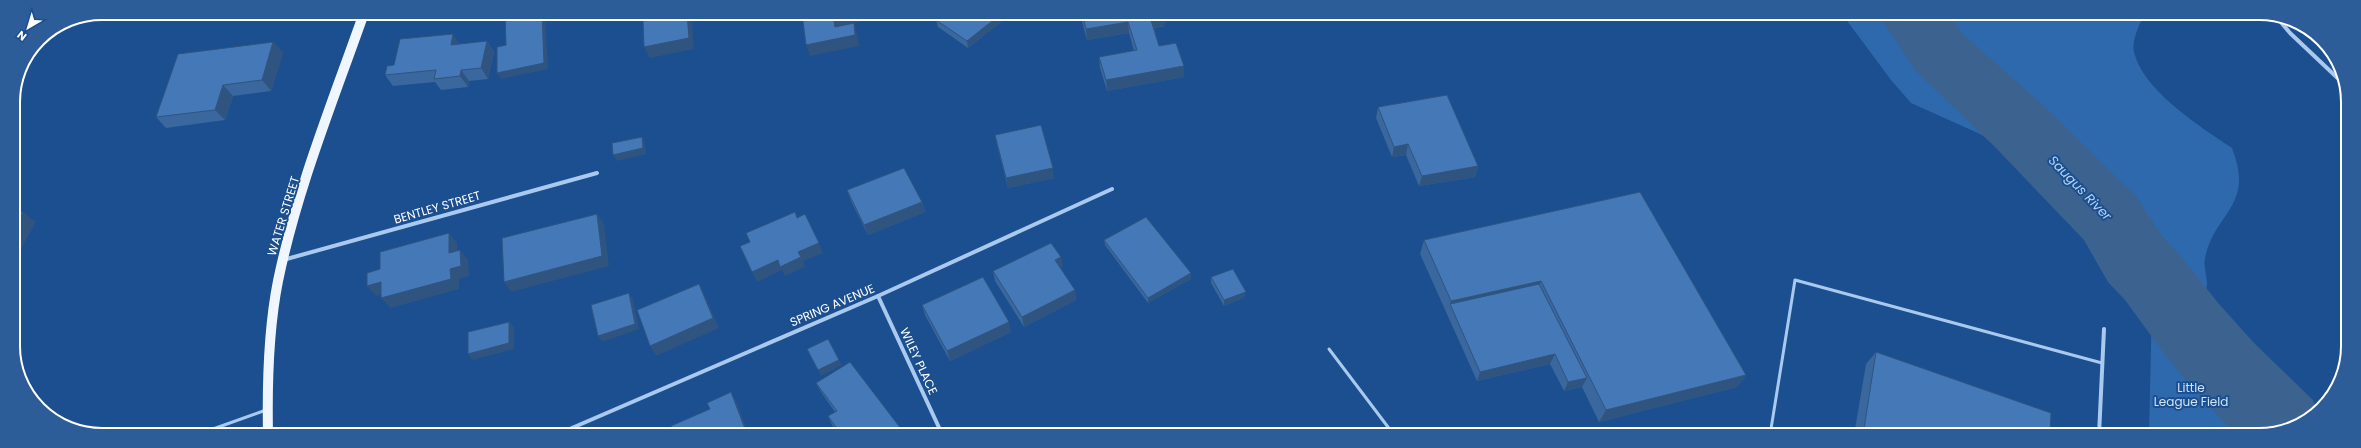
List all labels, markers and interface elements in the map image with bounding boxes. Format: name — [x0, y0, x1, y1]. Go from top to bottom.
north arrow — [8, 8, 48, 48]
text: N — [14, 27, 30, 45]
water label: Saugus River — [2044, 151, 2117, 226]
street label: WATER STREET — [263, 174, 303, 258]
street label: BENTLEY STREET — [392, 186, 483, 228]
street label: SPRING AVENUE — [787, 280, 877, 330]
street label: WILEY PLACE — [896, 325, 942, 397]
park label: Little League Field — [2154, 379, 2228, 410]

